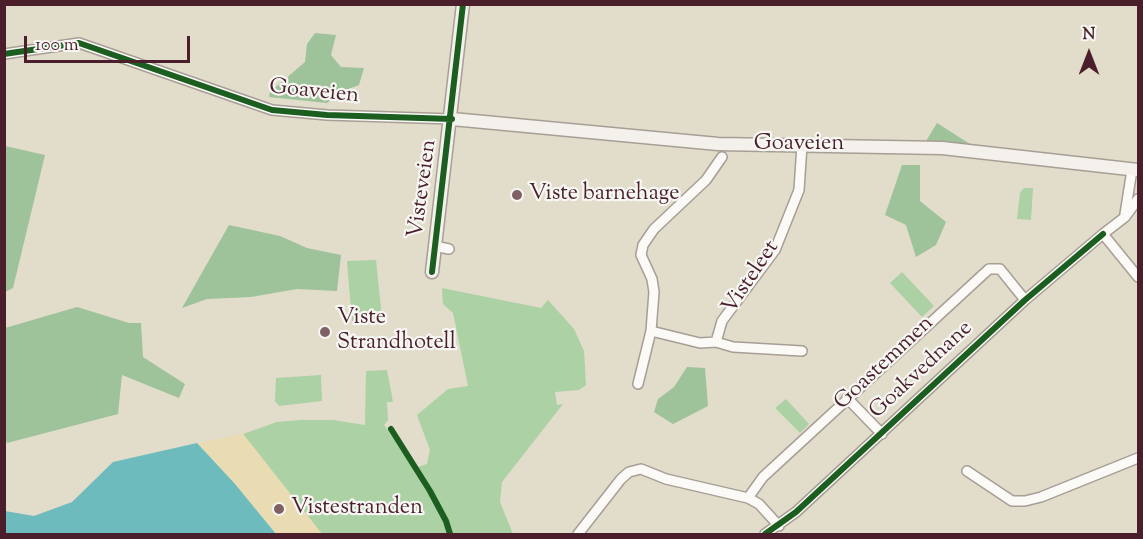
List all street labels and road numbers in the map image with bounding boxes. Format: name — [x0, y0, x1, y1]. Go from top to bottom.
street label: Goaveien — [268, 75, 360, 111]
street label: Goaveien — [754, 132, 844, 158]
street label: Visteveien — [404, 138, 444, 240]
street label: Visteleet — [718, 236, 786, 320]
street label: Goastemmen — [830, 311, 940, 417]
street label: Goakvednane — [865, 317, 979, 425]

